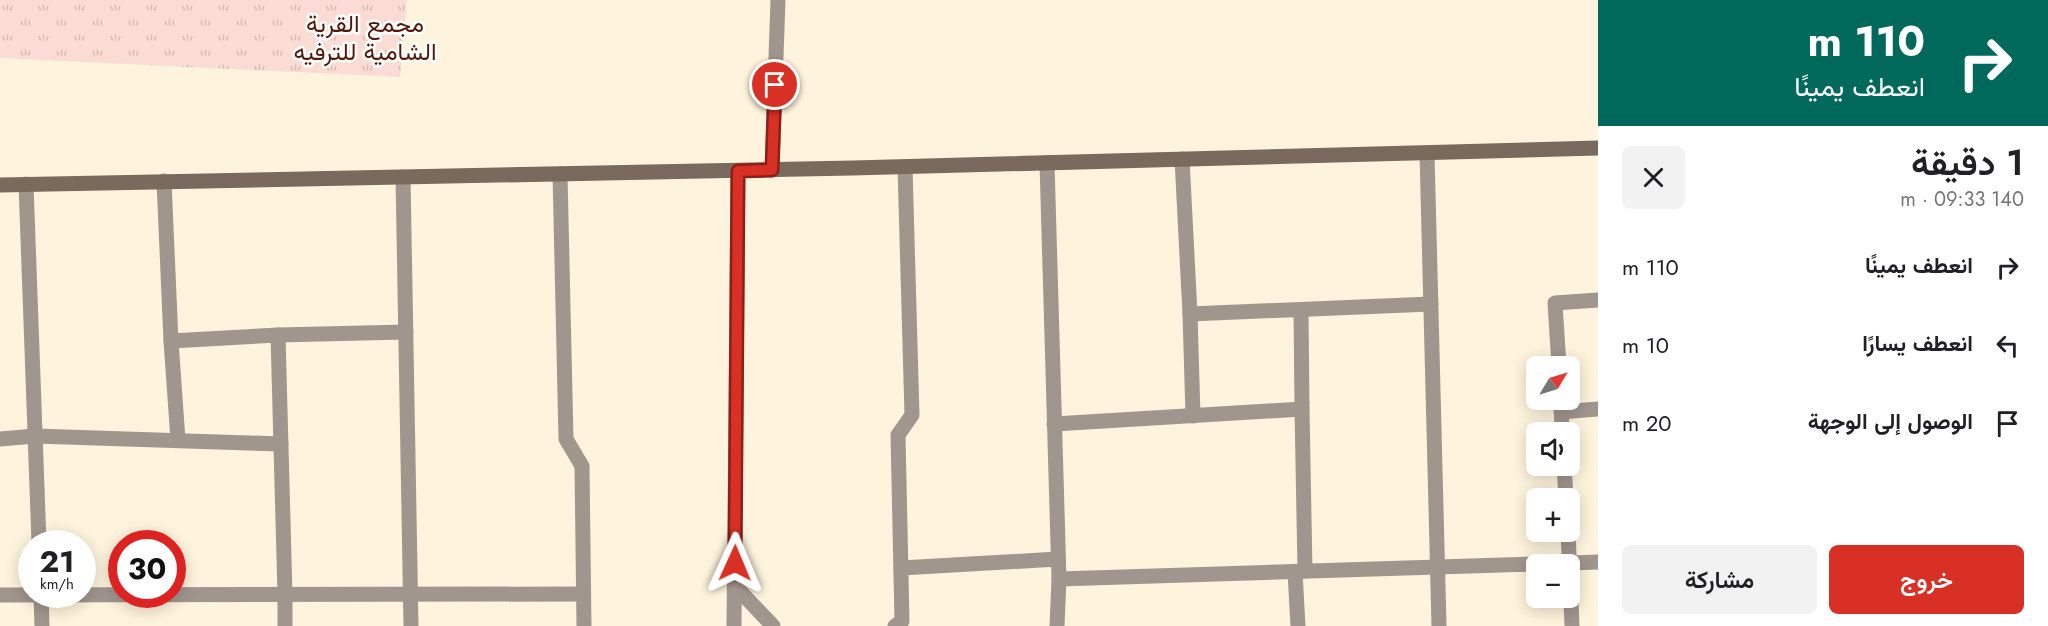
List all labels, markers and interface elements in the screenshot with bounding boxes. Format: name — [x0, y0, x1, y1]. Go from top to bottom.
park label: مجمع القرية الشامية للترفيه — [293, 6, 437, 69]
text: 110 m — [1807, 11, 1925, 72]
icon: right — [1946, 24, 2024, 102]
pin — [749, 59, 800, 110]
text: انعطف يمينًا — [1794, 67, 1925, 106]
icon: arrive — [758, 68, 791, 101]
text: 1 دقيقة — [1911, 136, 2024, 188]
button: close — [1622, 146, 1685, 209]
text: 140 m · 09:33 — [1900, 185, 2024, 214]
text: انعطف يمينًا — [1865, 249, 1973, 281]
text: 110 m — [1622, 251, 1679, 283]
icon: right — [1991, 251, 2024, 284]
text: انعطف يسارًا — [1862, 327, 1973, 359]
text: 10 m — [1622, 329, 1669, 361]
icon: left — [1991, 329, 2024, 362]
north arrow — [1526, 356, 1580, 410]
map controls — [1526, 356, 1580, 608]
text: الوصول إلى الوجهة — [1808, 405, 1973, 437]
text: 20 m — [1622, 407, 1672, 439]
icon: arrive — [1991, 407, 2024, 440]
button: sound — [1526, 422, 1580, 476]
button: + — [1526, 488, 1580, 542]
speed limit sign: 30 — [108, 530, 186, 608]
position arrow — [703, 531, 767, 595]
text: 21 — [40, 540, 74, 583]
button: مشاركة — [1622, 545, 1817, 614]
button: خروج — [1829, 545, 2024, 614]
button: − — [1526, 554, 1580, 608]
text: km/h — [40, 573, 74, 595]

